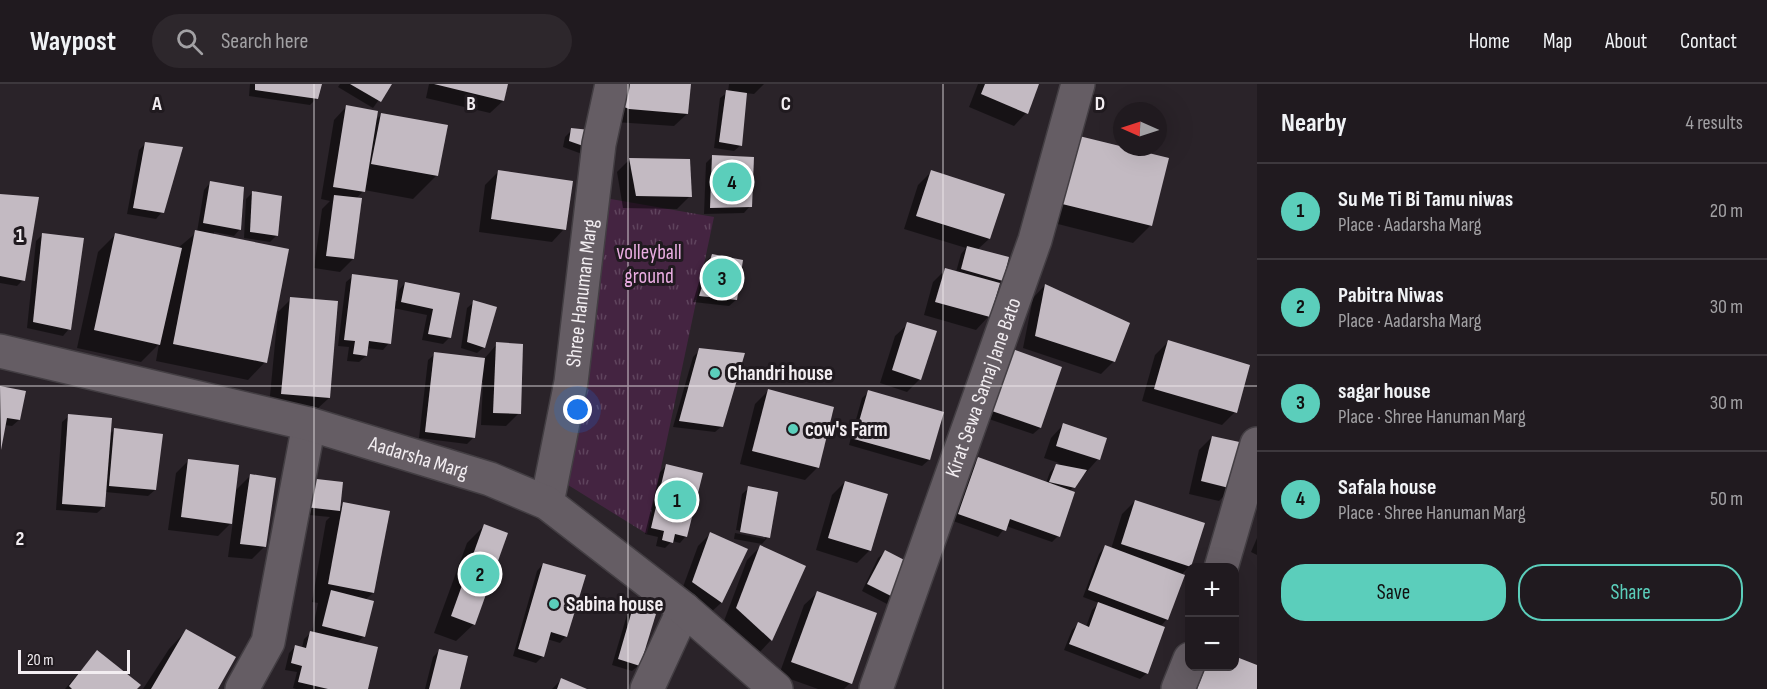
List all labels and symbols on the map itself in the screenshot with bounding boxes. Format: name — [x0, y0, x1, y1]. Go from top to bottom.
text: A — [151, 92, 162, 116]
text: B — [466, 92, 476, 116]
text: C — [781, 92, 791, 116]
text: D — [1095, 92, 1105, 116]
north arrow — [1113, 102, 1167, 156]
pin: 4 — [712, 160, 752, 204]
street label: Shree Hanuman Marg — [561, 218, 603, 368]
text: 1 — [16, 224, 24, 248]
park label: volleyball ground — [616, 240, 682, 289]
pin: 3 — [702, 256, 742, 300]
street label: Kirat Sewa Samaj Jane Bato — [940, 294, 1027, 481]
place label: Chandri house — [727, 361, 833, 386]
marker: Chandri house — [708, 366, 722, 380]
your location — [563, 395, 592, 424]
place label: cow's Farm — [805, 417, 888, 442]
marker: cow's Farm — [786, 422, 800, 436]
street label: Aadarsha Marg — [365, 431, 471, 485]
pin: 1 — [658, 478, 696, 522]
text: 2 — [16, 527, 24, 551]
pin: 2 — [460, 552, 500, 596]
place label: Sabina house — [566, 592, 663, 617]
marker: Sabina house — [547, 597, 561, 611]
scale bar — [18, 647, 130, 674]

